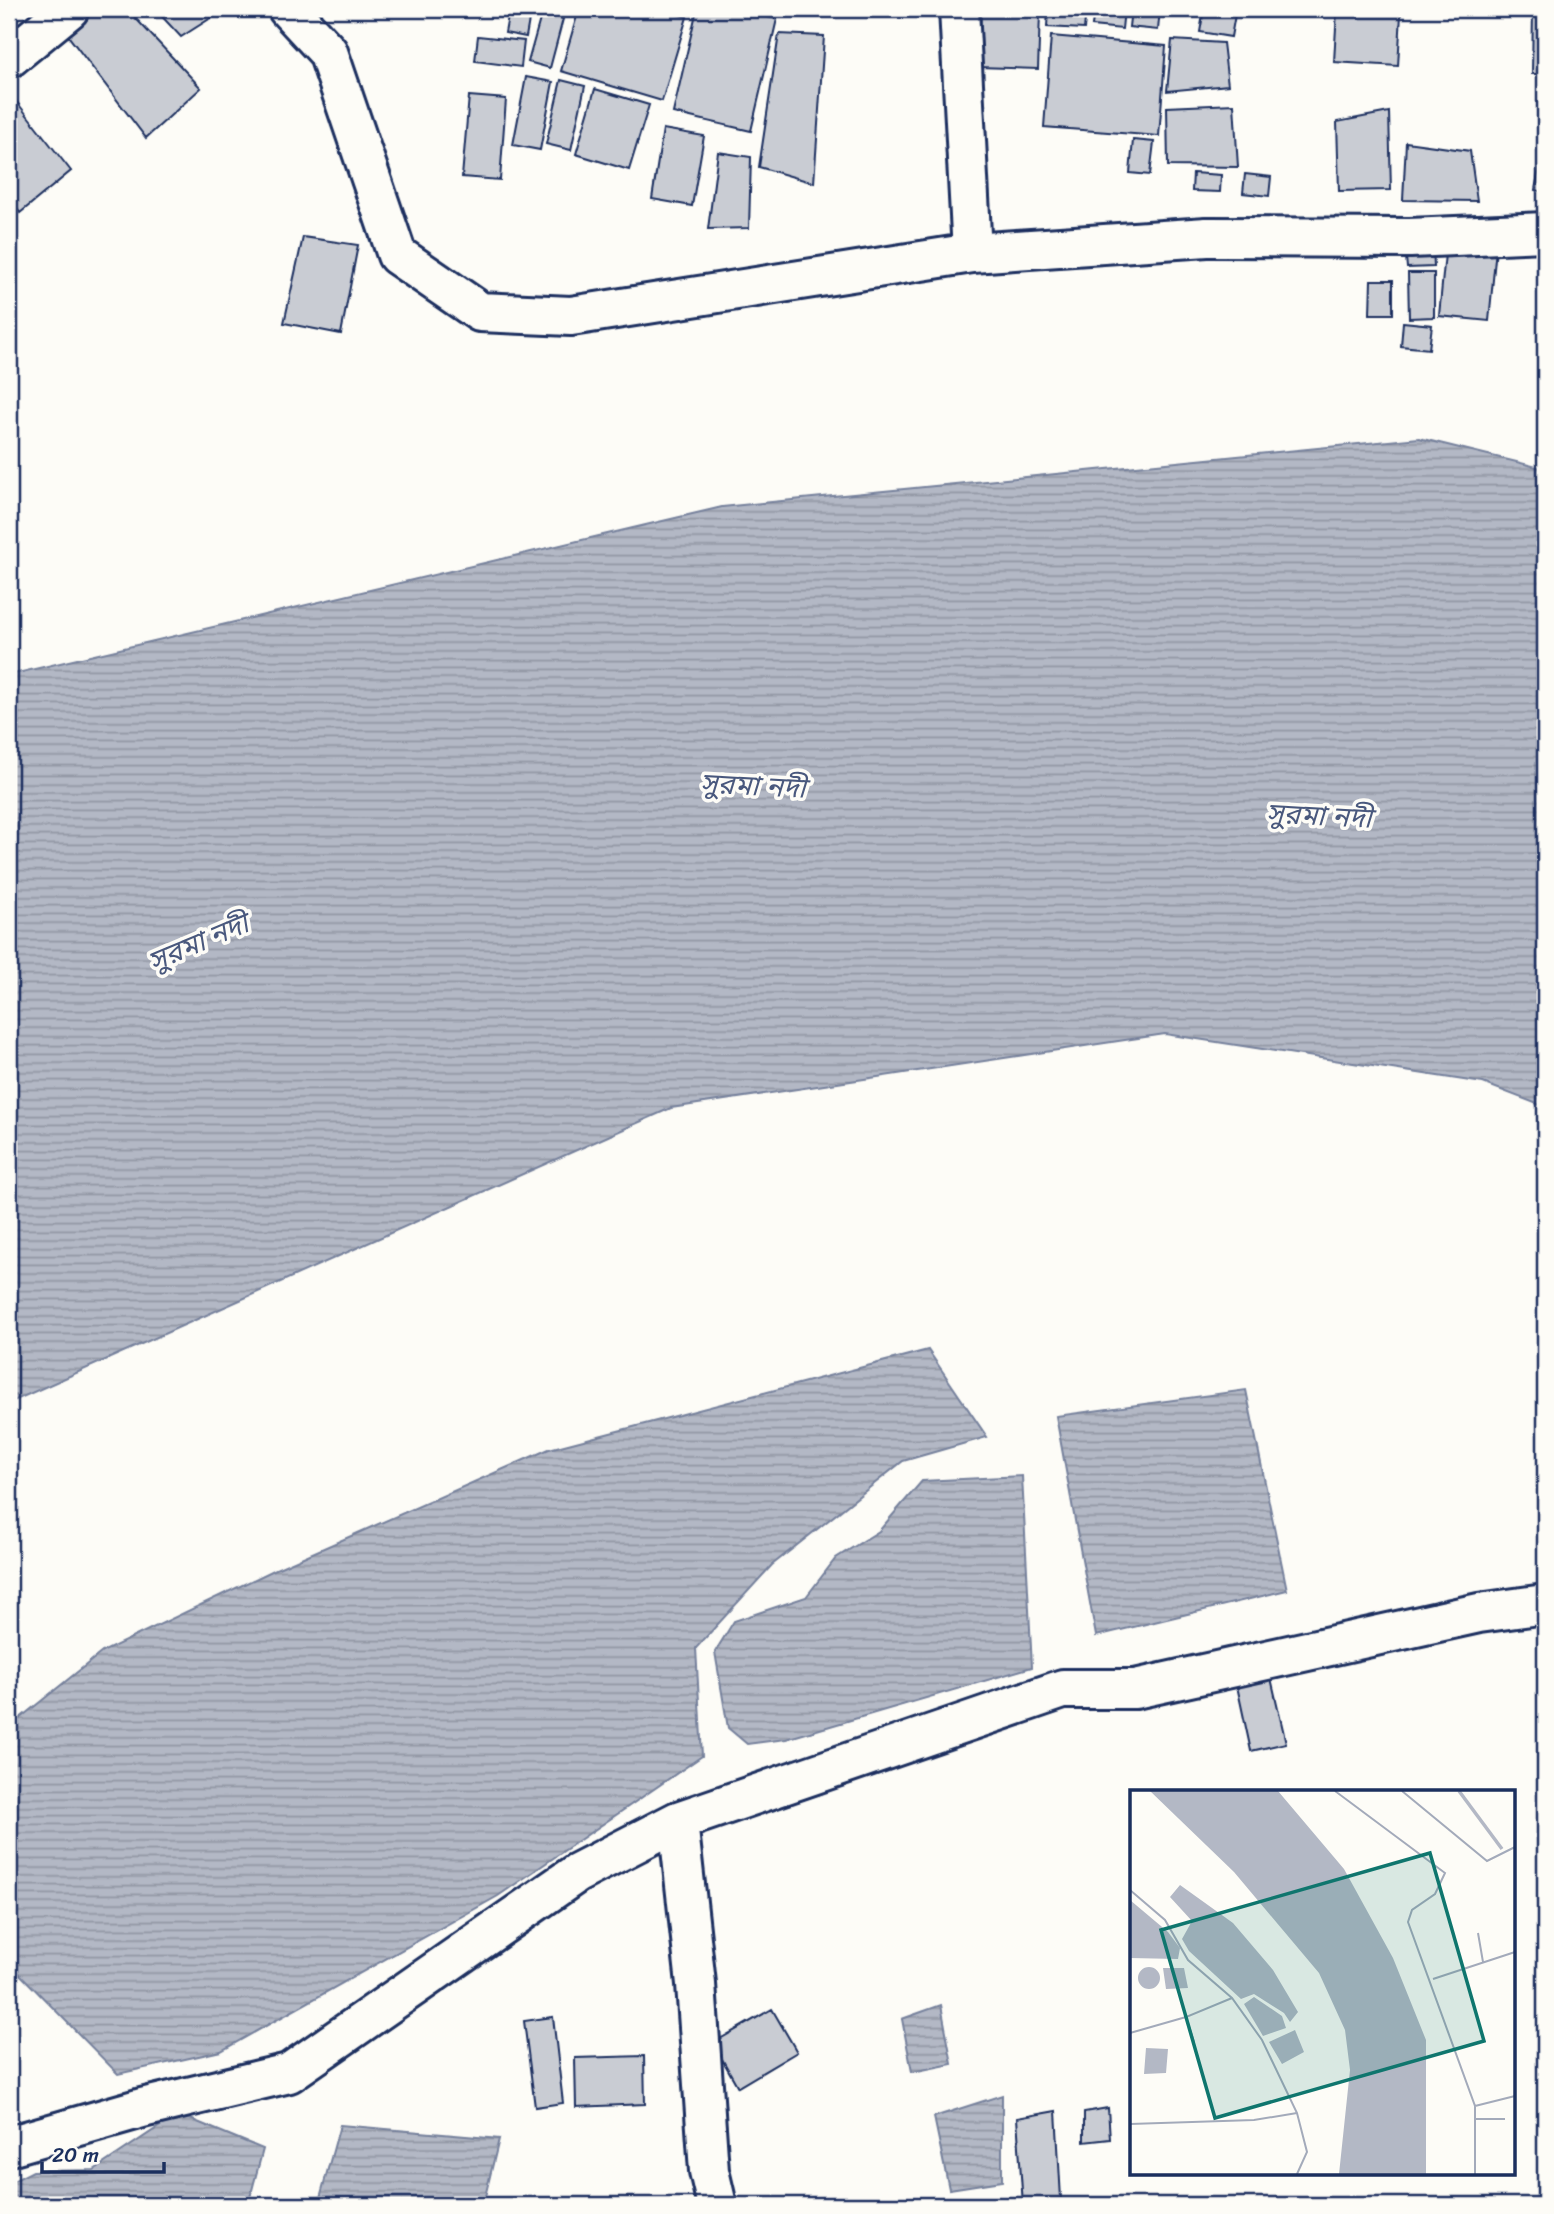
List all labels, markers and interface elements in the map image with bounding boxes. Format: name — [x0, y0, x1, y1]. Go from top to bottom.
water label: সুরমা নদী — [699, 758, 813, 813]
water label: সুরমা নদী — [1265, 788, 1379, 843]
water label: সুরমা নদী — [140, 897, 262, 986]
inset map — [1130, 1790, 1516, 2176]
scale bar — [42, 2130, 164, 2174]
text: 20 m — [52, 2136, 99, 2174]

